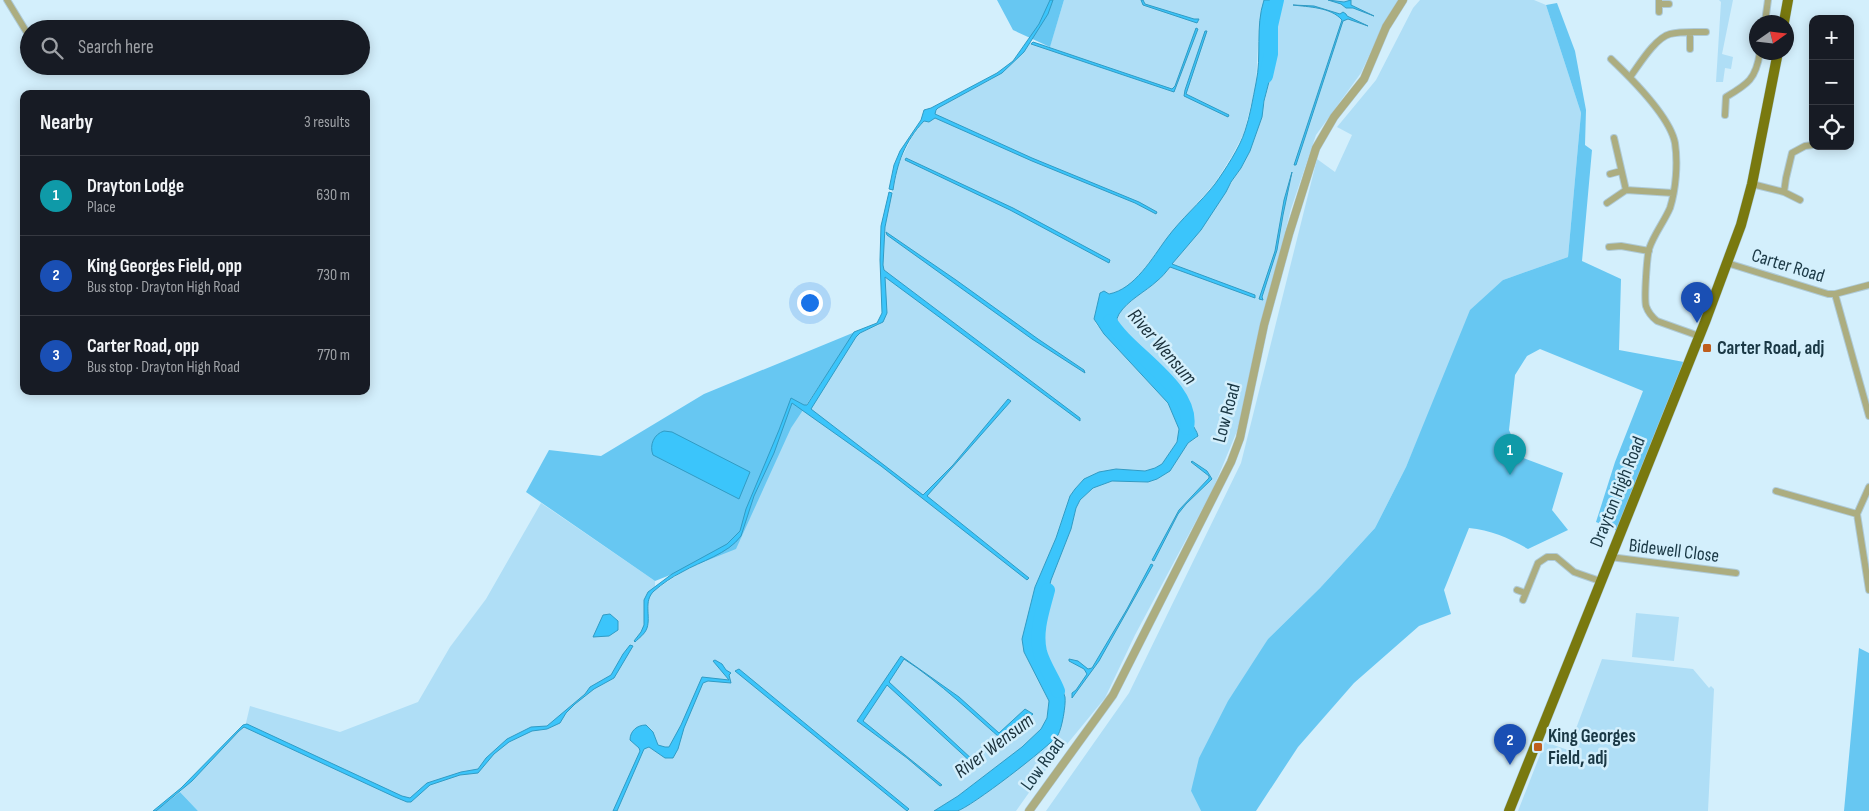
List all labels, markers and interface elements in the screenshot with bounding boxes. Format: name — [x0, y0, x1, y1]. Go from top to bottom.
north arrow — [1749, 15, 1794, 60]
map controls — [1809, 15, 1854, 150]
button: + — [1809, 15, 1854, 60]
search box — [20, 20, 370, 75]
icon: search — [38, 34, 66, 62]
text: Search here — [78, 36, 154, 59]
button: − — [1809, 60, 1854, 105]
button: locate — [1809, 105, 1854, 150]
text: Nearby — [40, 110, 93, 135]
text: 3 results — [304, 113, 350, 132]
text: Drayton Lodge — [87, 175, 184, 198]
text: 1 — [53, 186, 59, 205]
text: 630 m — [316, 186, 350, 205]
text: Place — [87, 198, 116, 217]
street label: Carter Road — [1749, 244, 1827, 288]
text: King Georges Field, opp — [87, 255, 242, 278]
text: 2 — [52, 266, 60, 285]
text: 730 m — [317, 266, 350, 285]
text: Bus stop · Drayton High Road — [87, 278, 240, 297]
pin: 3 — [1681, 282, 1713, 323]
your location — [797, 290, 823, 316]
water label: River Wensum — [1122, 304, 1202, 390]
text: Carter Road, opp — [87, 335, 199, 358]
place label: Carter Road, adj — [1717, 337, 1825, 360]
marker: Carter Road, adj — [1701, 342, 1713, 354]
text: 3 — [52, 346, 60, 365]
text: 770 m — [317, 346, 350, 365]
text: Bus stop · Drayton High Road — [87, 358, 240, 377]
street label: Low Road — [1208, 381, 1246, 445]
street label: Drayton High Road — [1585, 433, 1651, 551]
pin: 1 — [1494, 434, 1526, 475]
street label: Bidewell Close — [1627, 534, 1721, 568]
water label: River Wensum — [950, 708, 1039, 784]
pin: 2 — [1494, 724, 1526, 765]
place label: King Georges Field, adj — [1548, 725, 1636, 770]
street label: Low Road — [1016, 733, 1070, 795]
marker: King Georges Field, adj — [1532, 741, 1544, 753]

